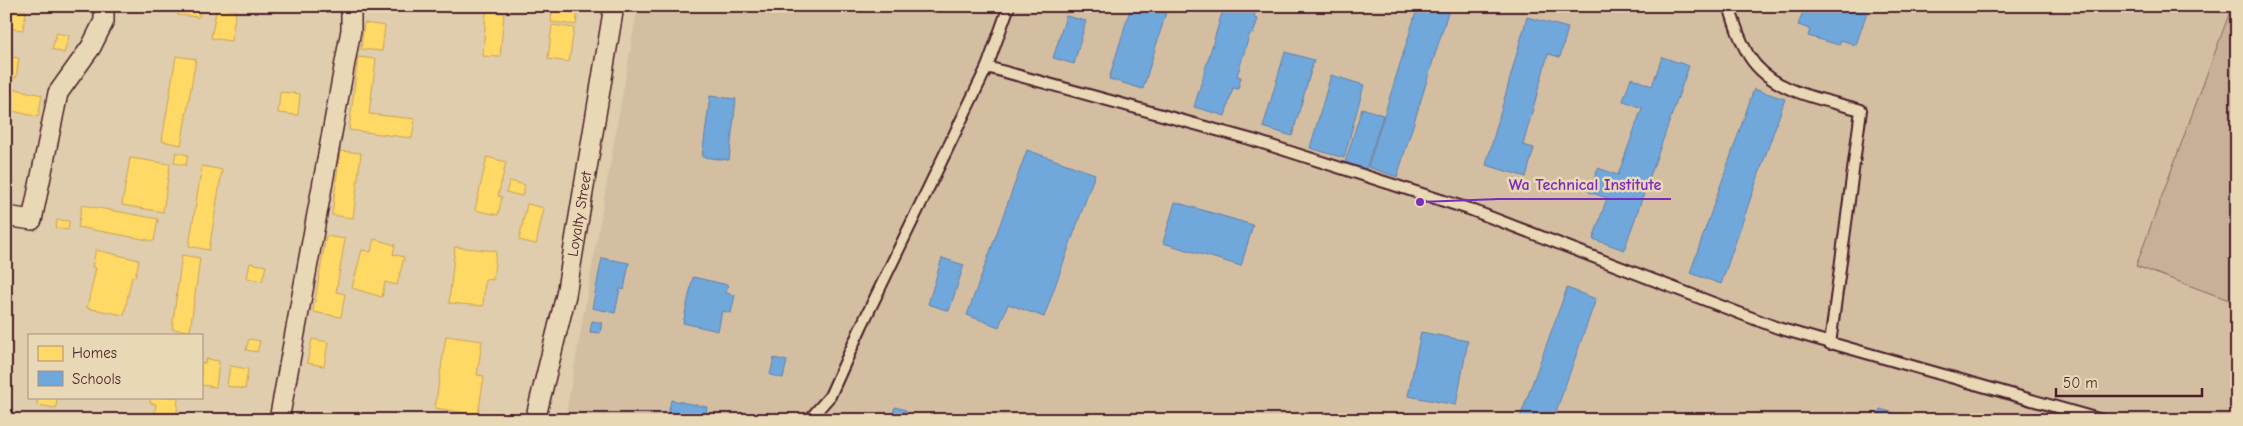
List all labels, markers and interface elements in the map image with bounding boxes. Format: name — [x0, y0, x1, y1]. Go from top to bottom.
callout: Wa Technical Institute — [1499, 168, 1671, 199]
street label: Loyalty Street — [564, 169, 596, 258]
text: Wa Technical Institute — [1509, 176, 1661, 194]
legend — [28, 334, 202, 398]
text: Homes — [72, 344, 117, 362]
scale bar — [2056, 366, 2202, 398]
text: Schools — [72, 370, 121, 388]
text: 50 m — [2063, 374, 2098, 392]

